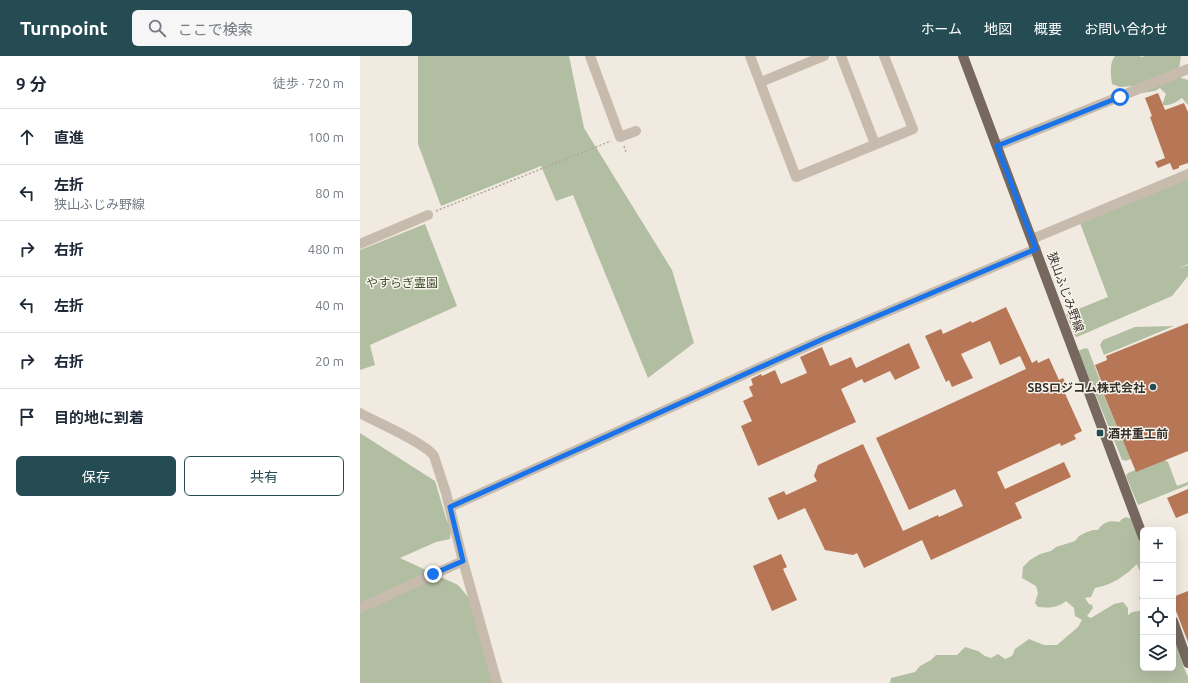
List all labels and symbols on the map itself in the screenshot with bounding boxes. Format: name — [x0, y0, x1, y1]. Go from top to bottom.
route start — [1111, 88, 1129, 106]
street label: 狭山ふじみ野線 — [1046, 250, 1086, 334]
park label: やすらぎ霊園 — [366, 276, 438, 289]
place label: SBSロジコム株式会社 — [1027, 381, 1145, 394]
marker: SBSロジコム株式会社 — [1148, 382, 1158, 392]
place label: 酒井重工前 — [1108, 427, 1168, 440]
marker: 酒井重工前 — [1095, 428, 1105, 438]
route end — [424, 565, 442, 583]

